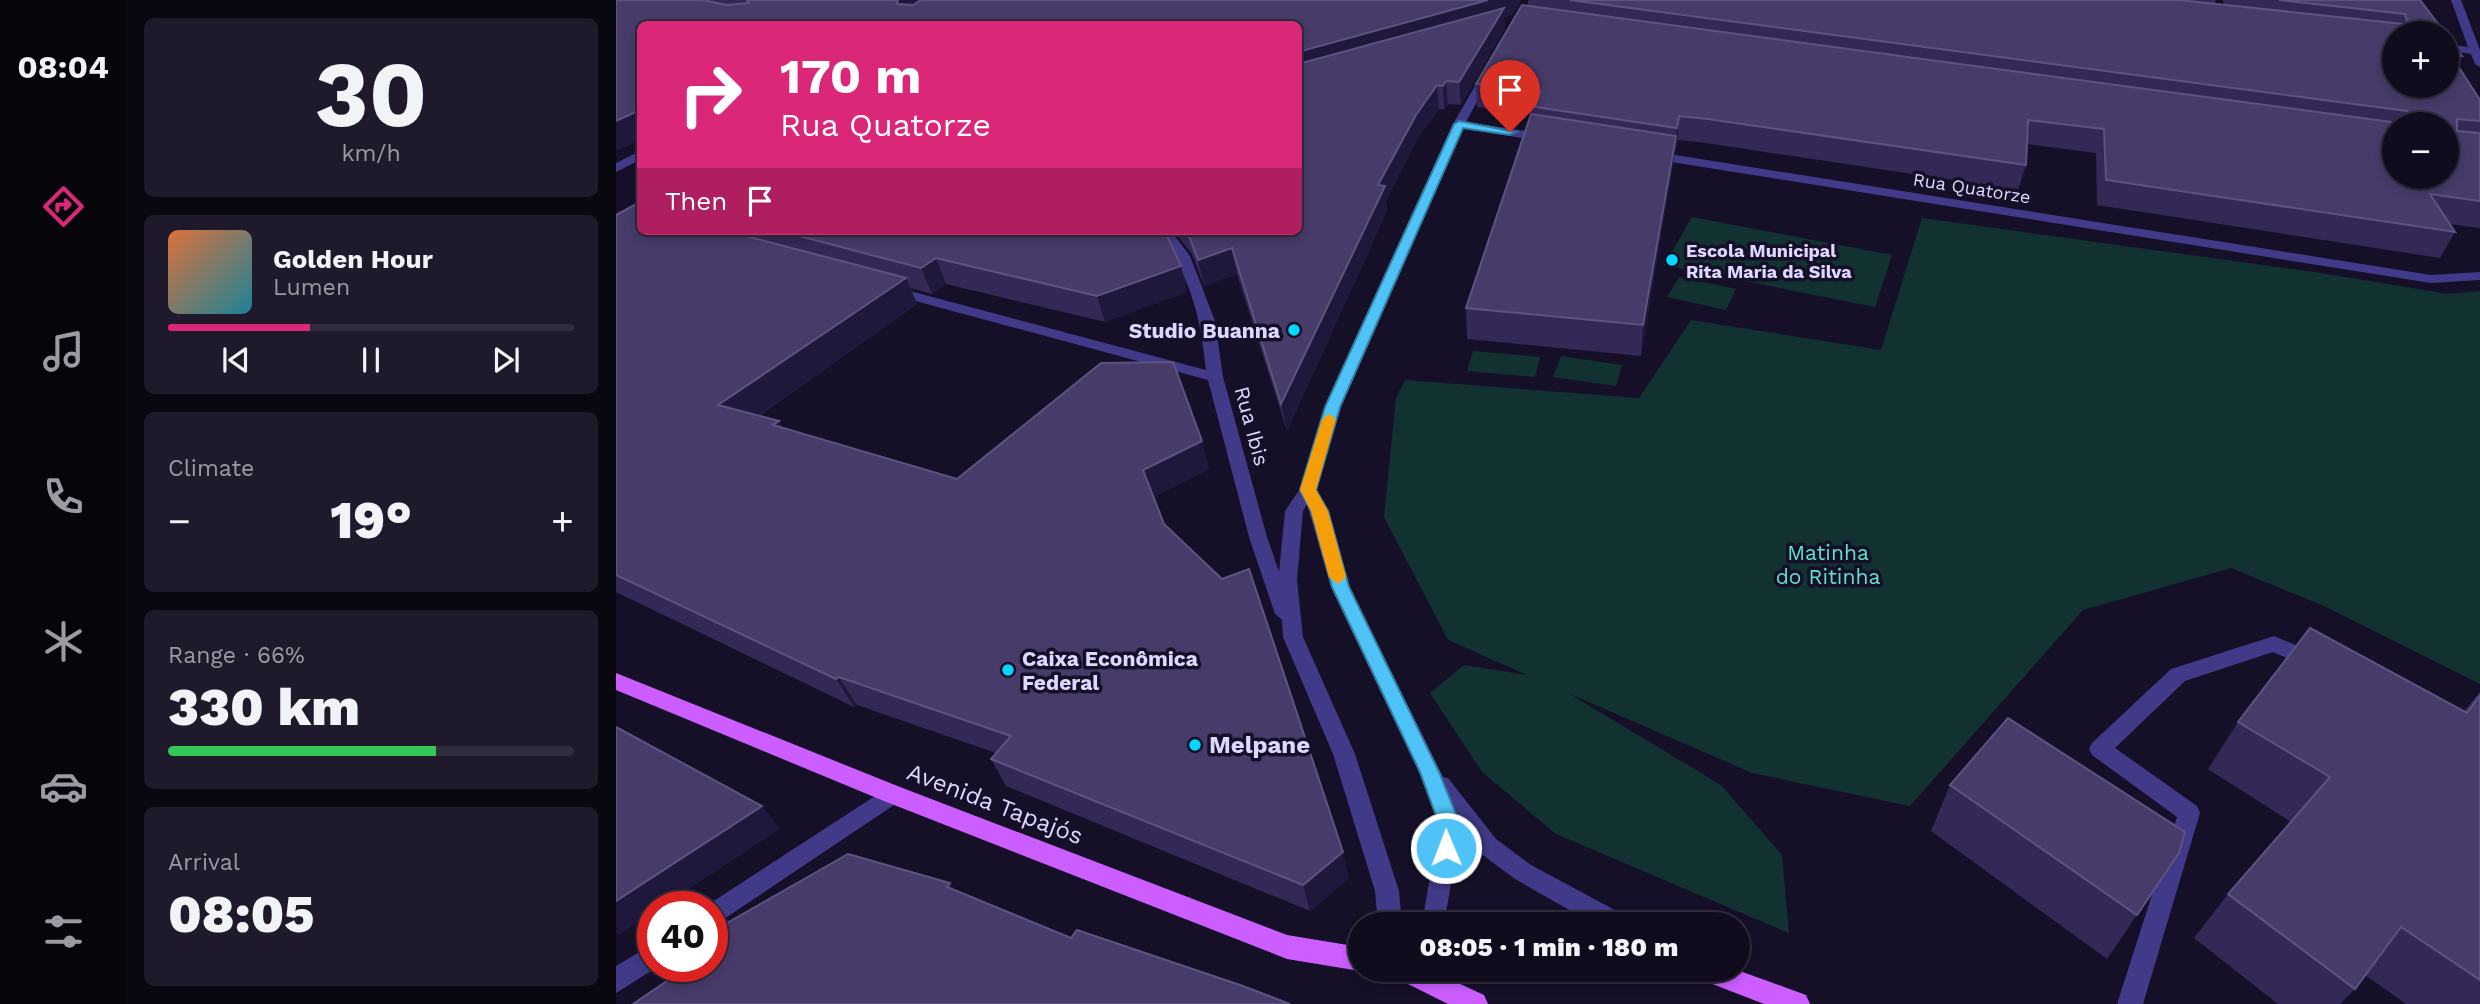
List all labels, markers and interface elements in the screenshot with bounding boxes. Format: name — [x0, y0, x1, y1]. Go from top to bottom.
map controls — [2382, 21, 2459, 189]
button: + — [2382, 21, 2459, 98]
text: 30 — [315, 41, 427, 148]
text: 170 m — [780, 47, 921, 105]
text: 08:04 — [17, 48, 109, 86]
icon: right — [665, 49, 756, 140]
pin — [1480, 60, 1540, 132]
icon: arrive — [1491, 71, 1529, 109]
text: Rua Quatorze — [780, 106, 991, 144]
button: − — [2382, 112, 2459, 189]
text: km/h — [341, 140, 401, 167]
street label: Rua Quatorze — [1912, 168, 2032, 208]
icon: directions — [39, 182, 88, 231]
icon: arrive — [741, 182, 779, 220]
text: Then — [665, 186, 727, 216]
place label: Escola Municipal Rita Maria da Silva — [1686, 240, 1852, 282]
text: Golden Hour — [273, 244, 433, 274]
marker: Escola Municipal Rita Maria da Silva — [1664, 252, 1680, 268]
text: Lumen — [273, 274, 350, 301]
place label: Studio Buanna — [1129, 318, 1281, 343]
marker: Studio Buanna — [1286, 322, 1302, 338]
icon: music — [39, 327, 88, 376]
icon: previous — [217, 341, 255, 379]
icon: pause — [352, 341, 390, 379]
icon: next — [487, 341, 525, 379]
street label: Rua Ibis — [1229, 384, 1275, 468]
text: Climate — [168, 455, 254, 482]
icon: phone — [39, 472, 88, 521]
text: 19° — [330, 490, 412, 551]
text: − — [168, 499, 191, 543]
text: + — [551, 499, 574, 543]
park label: Matinha do Ritinha — [1776, 540, 1880, 589]
icon: climate — [39, 617, 88, 666]
text: Range · 66% — [168, 642, 305, 669]
place label: Caixa Econômica Federal — [1022, 646, 1199, 695]
marker: Caixa Econômica Federal — [1000, 662, 1016, 678]
text: 330 km — [168, 677, 360, 738]
place label: Melpane — [1209, 731, 1310, 759]
marker: Melpane — [1187, 737, 1203, 753]
street label: Avenida Tapajós — [903, 758, 1087, 850]
icon: car — [39, 762, 88, 811]
position arrow — [1409, 811, 1483, 885]
text: Arrival — [168, 849, 240, 876]
text: 08:05 — [168, 884, 314, 945]
speed limit sign: 40 — [637, 891, 728, 982]
icon: filters — [39, 907, 88, 956]
text: 08:05 · 1 min · 180 m — [1420, 932, 1678, 962]

